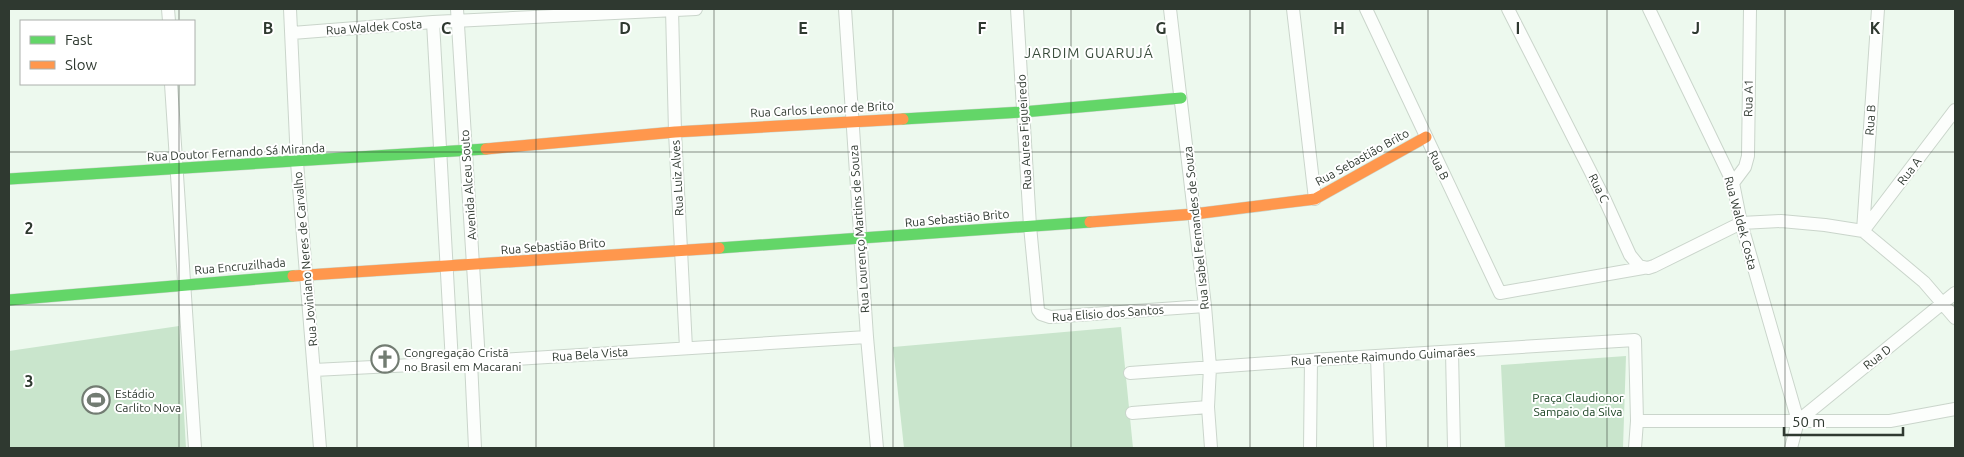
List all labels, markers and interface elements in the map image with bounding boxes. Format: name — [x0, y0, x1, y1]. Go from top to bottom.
street label: Rua Waldek Costa — [326, 17, 422, 37]
text: B — [263, 19, 273, 37]
text: C — [441, 19, 451, 37]
text: D — [619, 19, 631, 37]
text: E — [798, 19, 808, 37]
text: F — [978, 19, 987, 37]
text: G — [1155, 19, 1167, 37]
text: H — [1333, 19, 1345, 37]
text: I — [1516, 19, 1520, 37]
text: J — [1692, 19, 1700, 37]
text: K — [1870, 19, 1881, 37]
legend — [20, 20, 195, 85]
text: Fast — [65, 31, 93, 48]
district label: JARDIM GUARUJÁ — [1024, 44, 1154, 61]
text: Slow — [65, 56, 98, 73]
street label: Rua Aurea Figueiredo — [1014, 74, 1034, 190]
street label: Rua A1 — [1741, 79, 1755, 117]
street label: Rua Carlos Leonor de Brito — [750, 99, 894, 119]
street label: Rua B — [1862, 104, 1878, 136]
street label: Rua Sebastião Brito — [1313, 126, 1411, 188]
street label: Avenida Alceu Souto — [458, 129, 478, 241]
street label: Rua Luiz Alves — [669, 140, 685, 216]
street label: Rua Doutor Fernando Sá Miranda — [147, 141, 325, 163]
street label: Rua Lourenço Martins de Souza — [847, 145, 871, 313]
street label: Rua Isabel Fernandes de Souza — [1181, 146, 1211, 310]
street label: Rua B — [1426, 148, 1452, 182]
street label: Rua A — [1894, 155, 1924, 187]
street label: Rua Joviniano Neres de Carvalho — [291, 171, 319, 347]
street label: Rua C — [1586, 171, 1612, 205]
street label: Rua Waldek Costa — [1722, 175, 1760, 271]
street label: Rua Sebastião Brito — [904, 207, 1010, 229]
text: 2 — [24, 219, 34, 237]
street label: Rua Sebastião Brito — [500, 236, 606, 256]
street label: Rua Encruzilhada — [194, 256, 286, 276]
street label: Rua Elisio dos Santos — [1052, 303, 1164, 323]
street label: Rua D — [1861, 342, 1893, 372]
church icon: Congregação Cristã no Brasil em Macarani — [370, 344, 400, 374]
street label: Rua Bela Vista — [551, 345, 629, 363]
street label: Rua Tenente Raimundo Guimarães — [1291, 345, 1475, 367]
place label: Congregação Cristã no Brasil em Macarani — [404, 346, 522, 373]
text: 3 — [24, 372, 34, 390]
sports icon: Estádio Carlito Nova — [81, 385, 111, 415]
place label: Estádio Carlito Nova — [115, 387, 181, 414]
park label: Praça Claudionor Sampaio da Silva — [1532, 391, 1624, 418]
scale bar — [1784, 404, 1903, 436]
text: 50 m — [1792, 413, 1825, 430]

